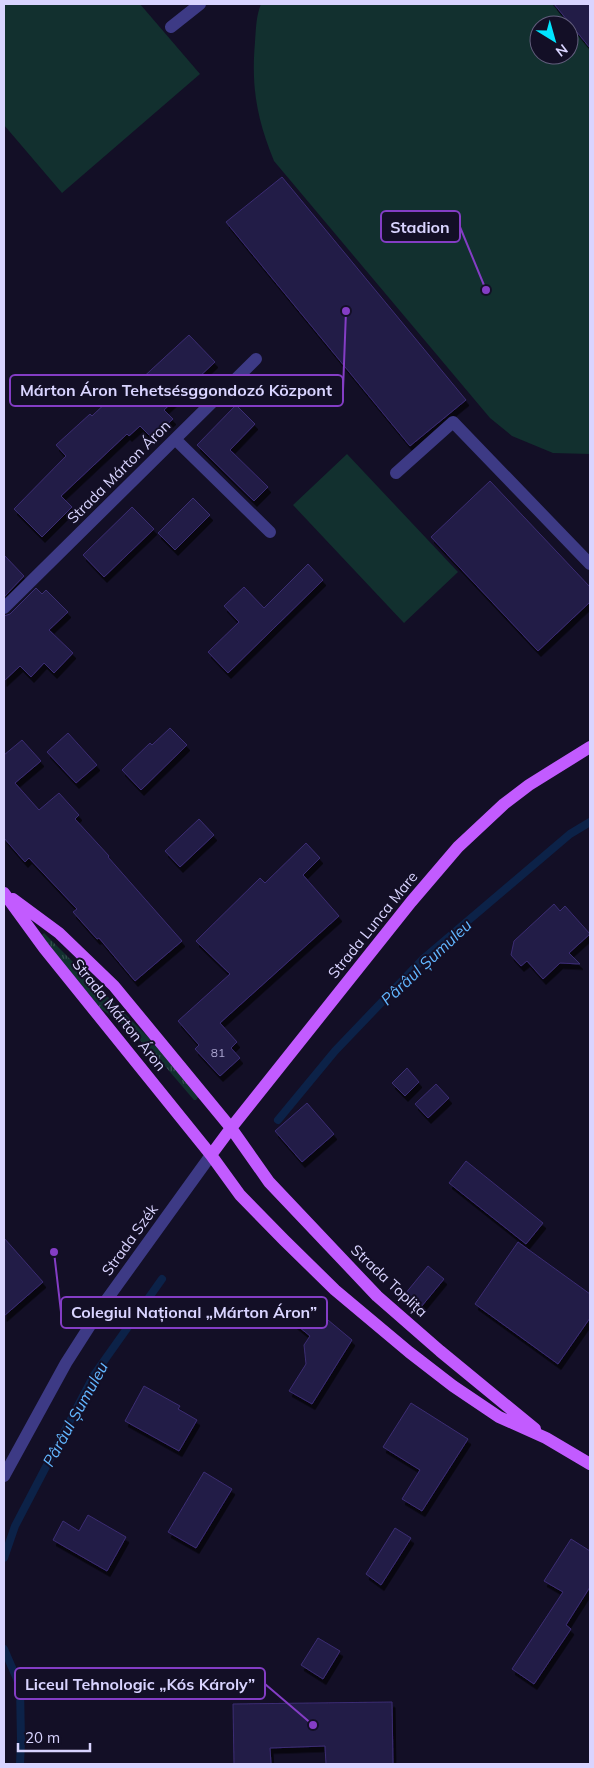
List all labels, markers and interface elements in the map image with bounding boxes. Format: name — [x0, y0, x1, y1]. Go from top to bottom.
north arrow — [529, 15, 579, 65]
text: N — [552, 40, 571, 61]
callout: Stadion — [381, 211, 460, 242]
text: Stadion — [390, 217, 450, 237]
callout: Márton Áron Tehetsésggondozó Központ — [10, 375, 343, 406]
text: Márton Áron Tehetsésggondozó Központ — [20, 380, 332, 400]
street label: Strada Márton Áron — [63, 416, 174, 527]
street label: Strada Lunca Mare — [324, 867, 422, 982]
water label: Pârâul Șumuleu — [376, 915, 476, 1009]
street label: Strada Márton Áron — [68, 955, 170, 1075]
house number: 81 — [211, 1045, 225, 1060]
street label: Strada Szék — [97, 1200, 162, 1279]
street label: Strada Toplița — [347, 1240, 432, 1321]
callout: Colegiul Național „Márton Áron” — [61, 1297, 327, 1328]
text: Colegiul Național „Márton Áron” — [71, 1302, 317, 1323]
water label: Pârâul Șumuleu — [38, 1358, 112, 1470]
callout: Liceul Tehnologic „Kós Károly” — [15, 1668, 265, 1699]
text: Liceul Tehnologic „Kós Károly” — [25, 1674, 255, 1694]
scale bar — [18, 1720, 90, 1752]
text: 20 m — [25, 1728, 60, 1747]

